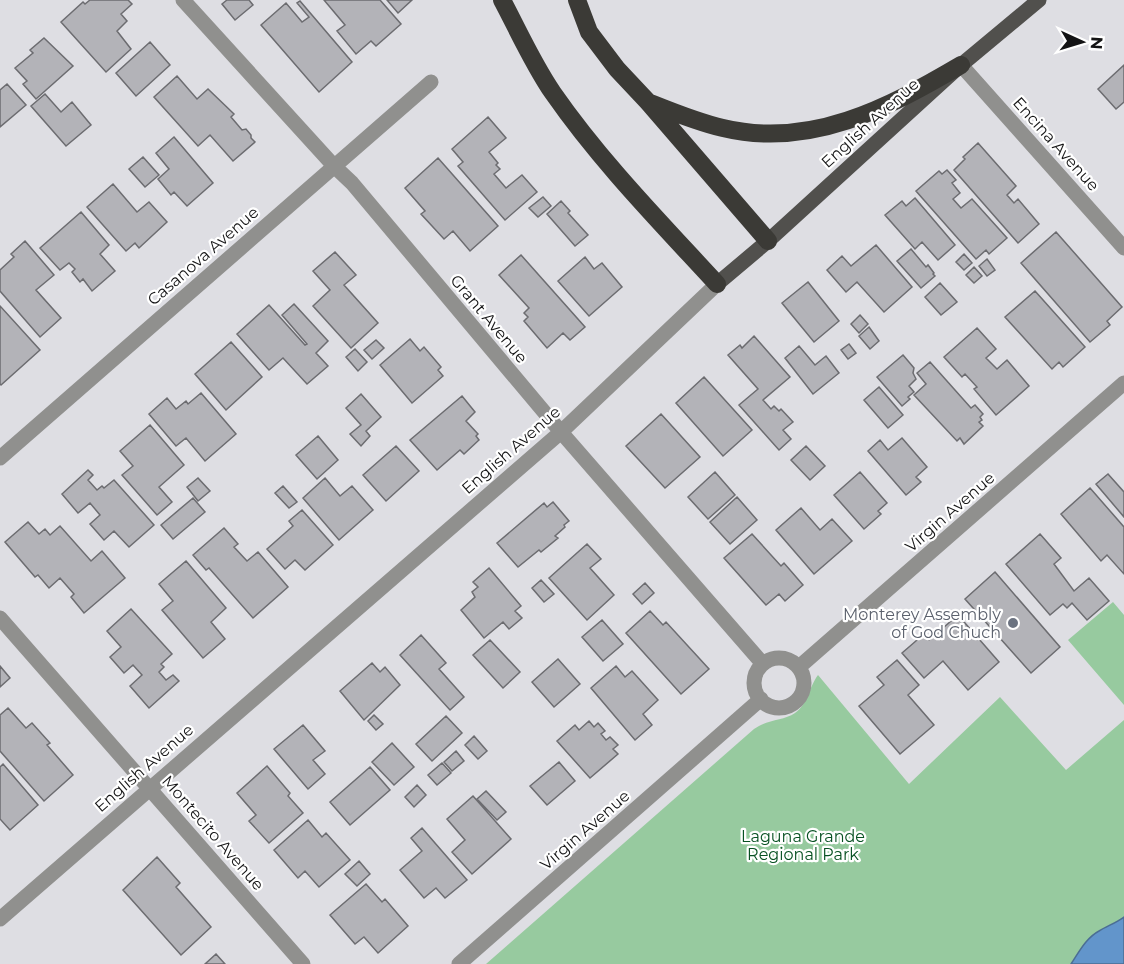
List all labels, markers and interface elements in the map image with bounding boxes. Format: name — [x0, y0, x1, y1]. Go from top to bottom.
north arrow — [1052, 12, 1112, 72]
text: N — [1087, 36, 1106, 50]
street label: English Avenue — [817, 74, 923, 172]
street label: Encina Avenue — [1009, 93, 1103, 195]
street label: Casanova Avenue — [144, 203, 262, 309]
street label: Grant Avenue — [447, 271, 531, 367]
street label: English Avenue — [458, 402, 564, 498]
street label: Virgin Avenue — [901, 468, 999, 556]
place label: Monterey Assembly of God Chuch — [843, 605, 1001, 642]
marker: Monterey Assembly of God Chuch — [1006, 616, 1020, 630]
street label: English Avenue — [91, 720, 197, 816]
street label: Montecito Avenue — [158, 772, 268, 894]
street label: Virgin Avenue — [536, 786, 634, 874]
park label: Laguna Grande Regional Park — [741, 827, 865, 864]

